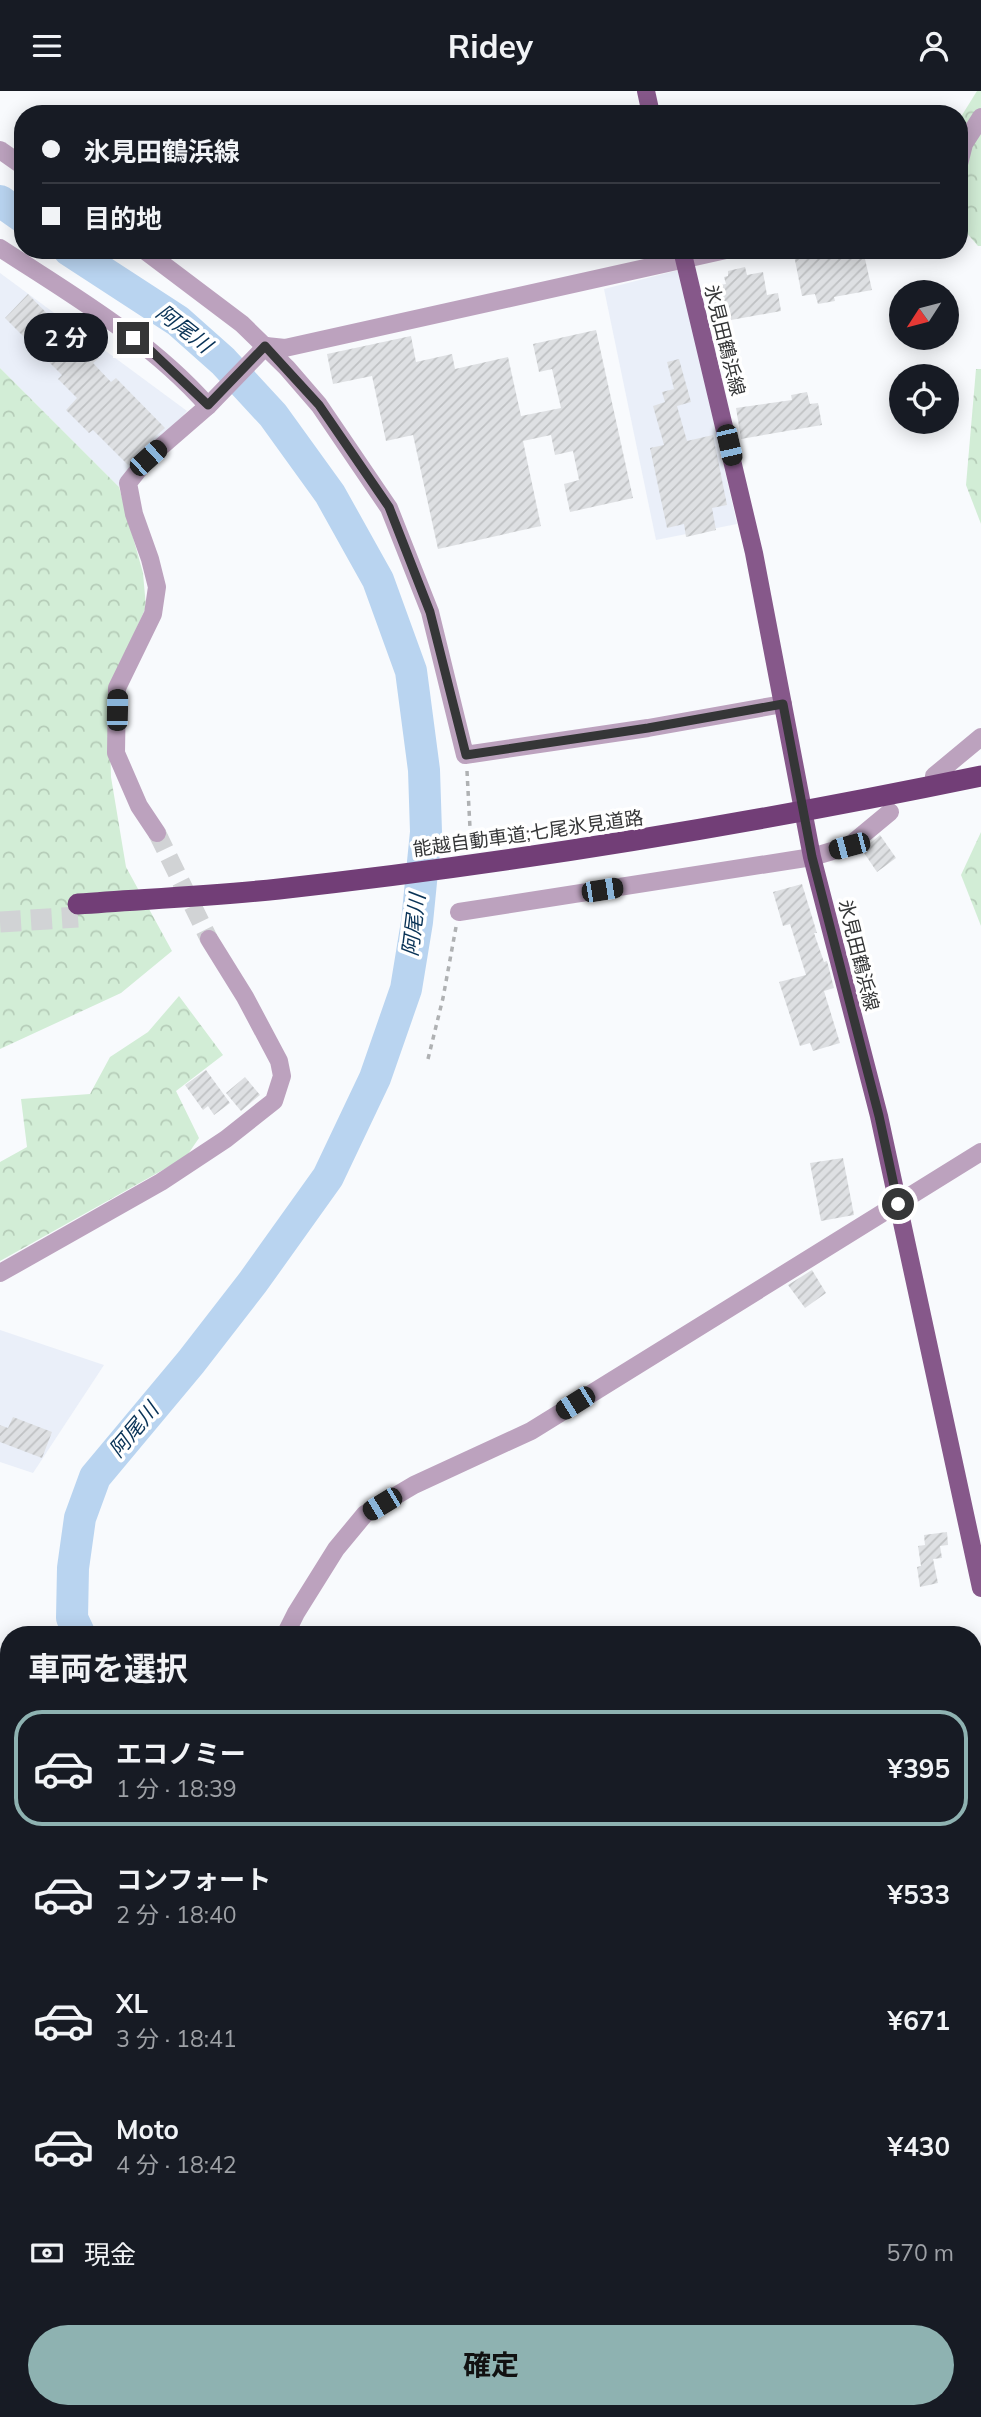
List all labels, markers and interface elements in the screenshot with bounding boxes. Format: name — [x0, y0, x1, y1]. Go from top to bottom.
text: Ridey — [448, 26, 533, 66]
icon: menu — [28, 27, 66, 65]
icon: person — [915, 27, 953, 65]
text: 氷見田鶴浜線 — [84, 135, 240, 168]
text: 目的地 — [84, 202, 162, 235]
north arrow — [889, 280, 959, 350]
map controls — [889, 280, 959, 434]
street label: 氷見田鶴浜線 — [700, 282, 750, 398]
water label: 阿尾川 — [152, 299, 219, 359]
callout: 2 分 — [24, 313, 108, 363]
route end — [117, 322, 149, 354]
text: 2 分 — [44, 323, 88, 352]
button: locate — [889, 364, 959, 434]
car — [715, 422, 744, 468]
car — [126, 436, 171, 480]
car — [107, 689, 128, 731]
street label: 能越自動車道;七尾氷見道路 — [411, 805, 645, 861]
car — [826, 830, 873, 862]
car — [580, 876, 625, 904]
water label: 阿尾川 — [396, 890, 430, 958]
street label: 氷見田鶴浜線 — [834, 897, 884, 1013]
route start — [882, 1188, 914, 1220]
car — [552, 1383, 599, 1423]
water label: 阿尾川 — [103, 1395, 165, 1462]
car — [359, 1484, 406, 1524]
text: 車両を選択 — [28, 1648, 188, 1688]
icon: car — [32, 1737, 95, 1800]
text: エコノミー — [116, 1737, 246, 1770]
text: ¥395 — [888, 1752, 950, 1785]
text: 1 分 · 18:39 — [116, 1774, 237, 1803]
icon: car — [32, 1863, 95, 1926]
text: コンフォート — [116, 1863, 271, 1896]
text: ¥533 — [888, 1878, 950, 1911]
text: 2 分 · 18:40 — [116, 1900, 237, 1929]
text: XL — [116, 1987, 148, 2020]
icon: car — [32, 1989, 95, 2052]
text: ¥671 — [888, 2004, 950, 2037]
text: 3 分 · 18:41 — [116, 2024, 237, 2053]
text: Moto — [116, 2113, 179, 2146]
icon: car — [32, 2115, 95, 2178]
text: ¥430 — [888, 2130, 950, 2163]
text: 4 分 · 18:42 — [116, 2150, 237, 2179]
icon: cash — [28, 2234, 66, 2272]
text: 現金 — [84, 2238, 136, 2271]
text: 570 m — [886, 2238, 954, 2267]
button: 確定 — [28, 2325, 954, 2405]

